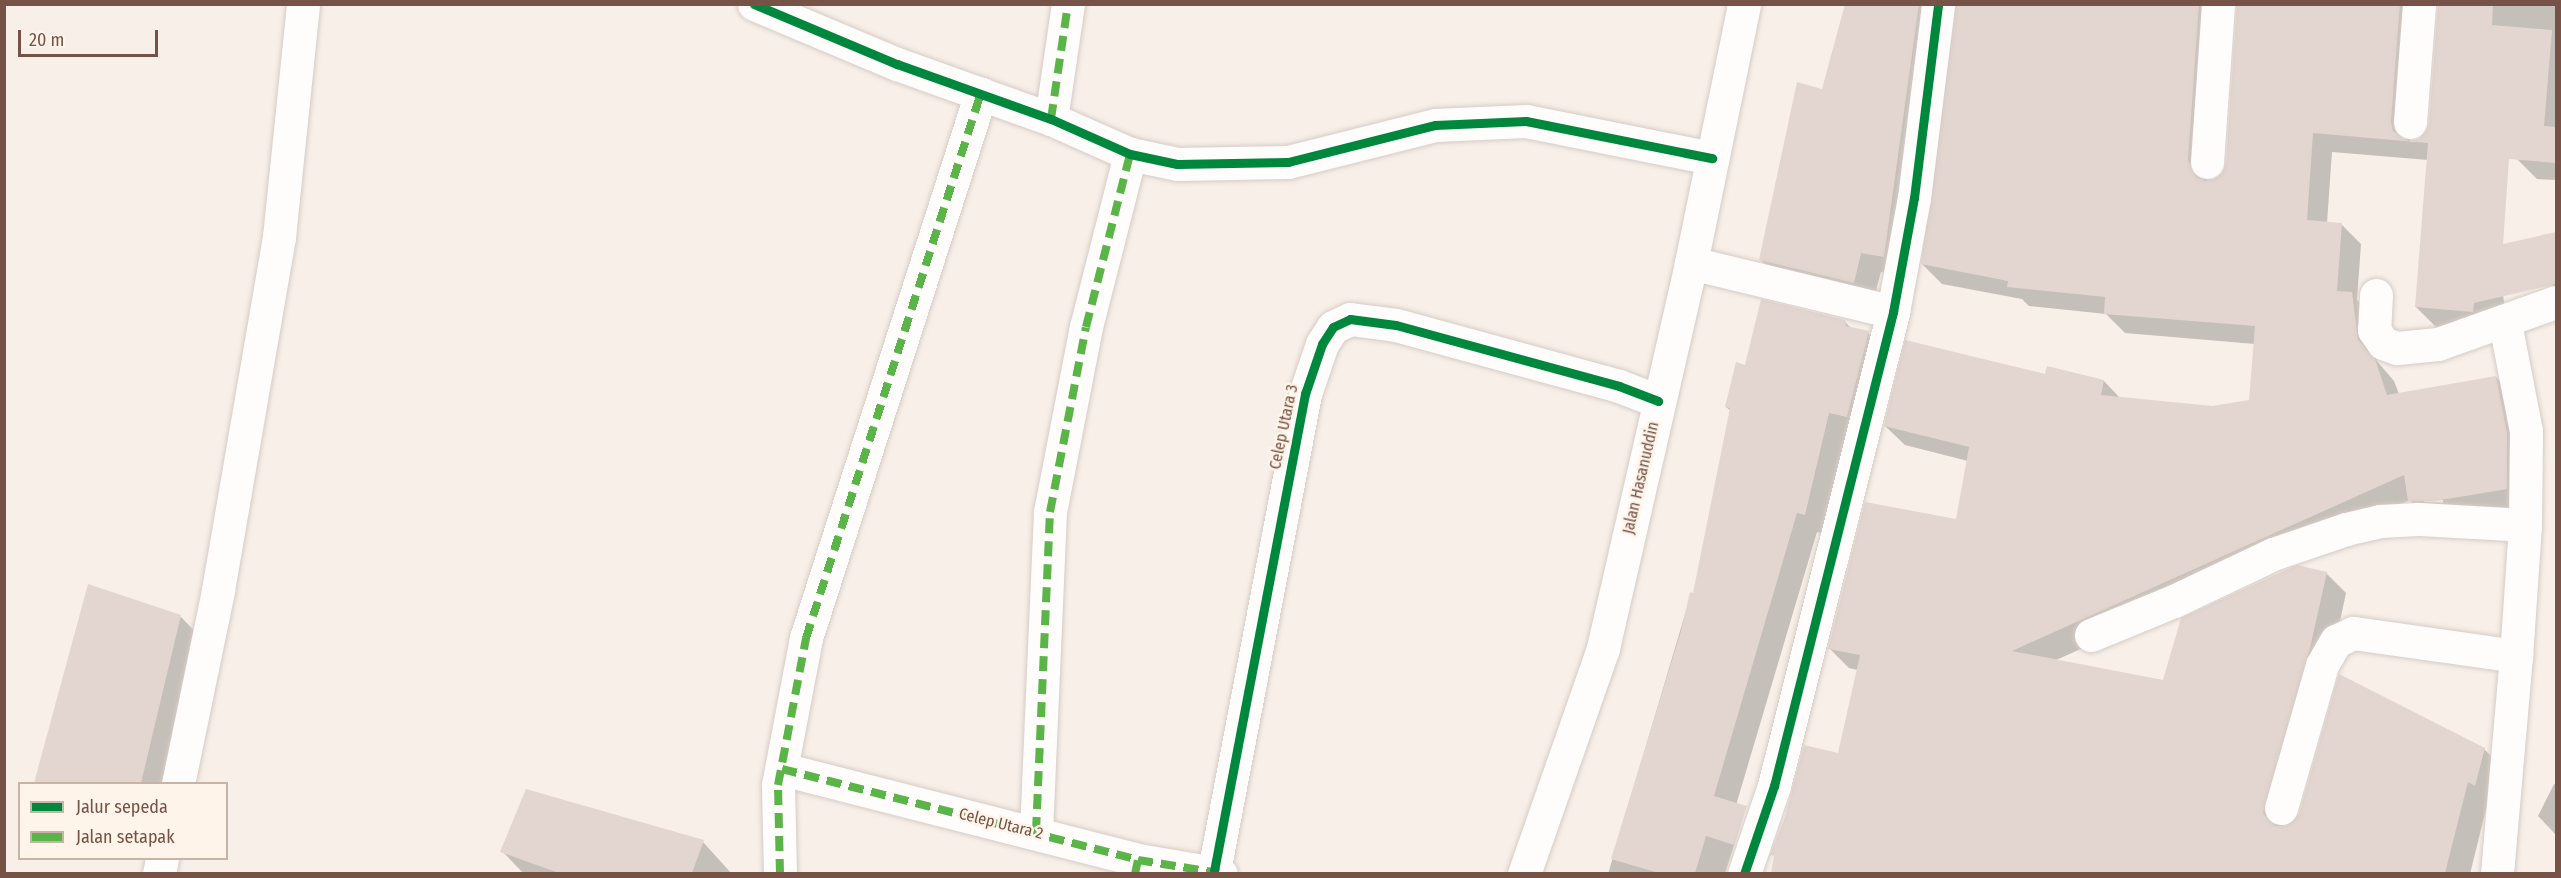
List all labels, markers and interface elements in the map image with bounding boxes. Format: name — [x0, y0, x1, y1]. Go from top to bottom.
scale bar — [21, 18, 160, 56]
text: 20 m — [29, 29, 64, 51]
street label: Celep Utara 3 — [1266, 383, 1302, 471]
street label: Jalan Hasanuddin — [1619, 420, 1663, 536]
legend — [18, 782, 228, 860]
text: Jalur sepeda — [76, 796, 168, 818]
street label: Celep Utara 2 — [957, 804, 1045, 844]
text: Jalan setapak — [76, 826, 175, 848]

